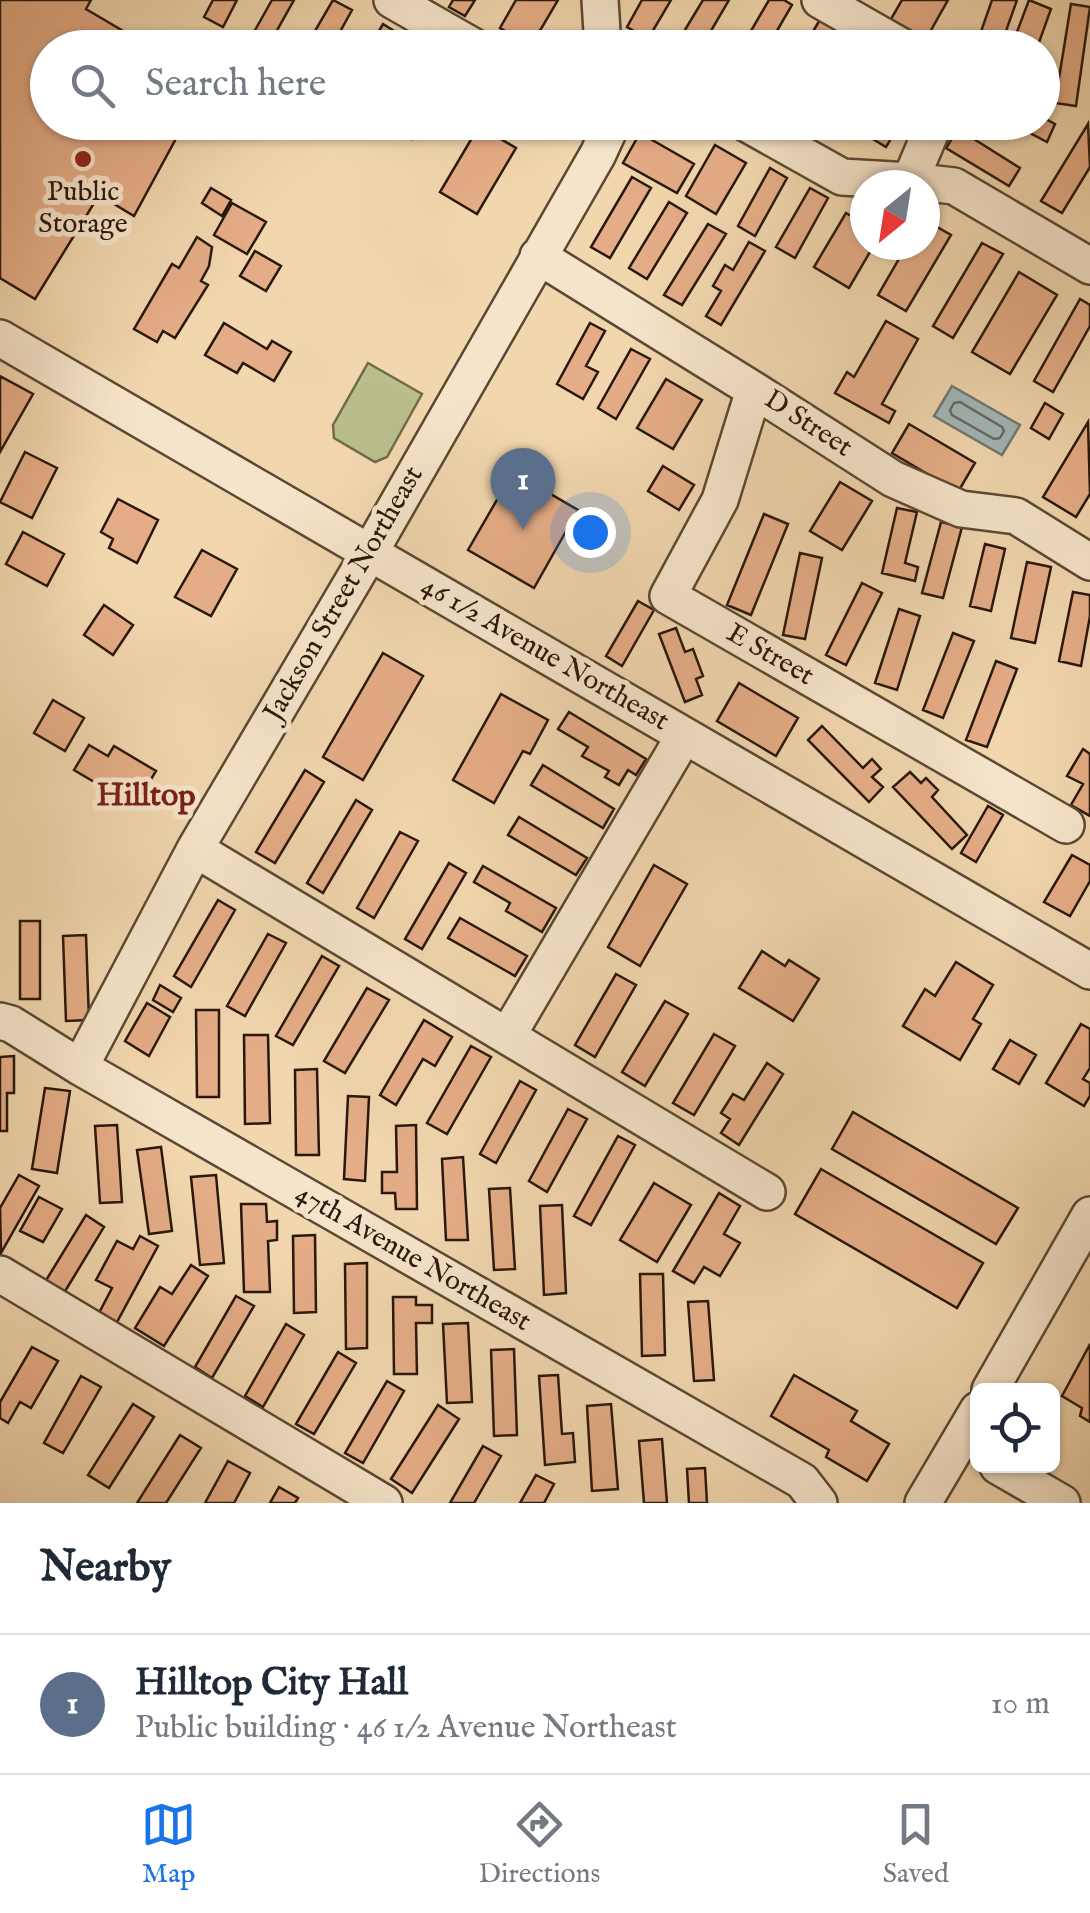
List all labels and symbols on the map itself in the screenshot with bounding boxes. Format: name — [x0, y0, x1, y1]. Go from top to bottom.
marker: Public Storage — [72, 148, 94, 170]
north arrow — [850, 170, 940, 260]
place label: Public Storage — [38, 175, 128, 242]
street label: D Street — [757, 383, 859, 466]
pin: 1 — [490, 448, 556, 530]
street label: Jackson Street Northeast — [255, 460, 432, 730]
your location — [565, 507, 616, 558]
street label: 46 1/2 Avenue Northeast — [415, 569, 675, 739]
street label: E Street — [720, 616, 820, 694]
district label: Hilltop — [96, 776, 196, 817]
street label: 47th Avenue Northeast — [289, 1176, 537, 1340]

